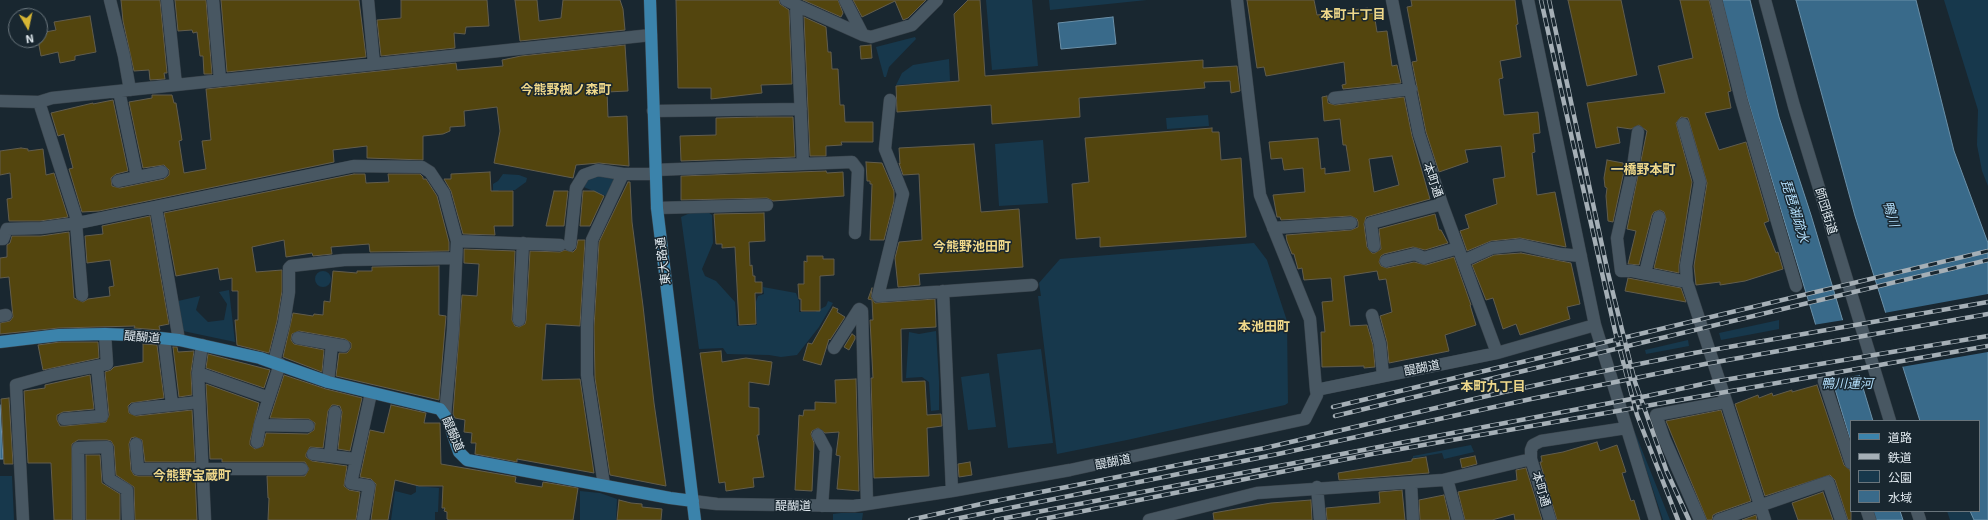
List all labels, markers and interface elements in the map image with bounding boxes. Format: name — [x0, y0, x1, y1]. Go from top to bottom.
district label: 本町十丁目 — [1321, 7, 1385, 23]
north arrow — [8, 8, 48, 48]
text: N — [25, 32, 35, 46]
district label: 今熊野椥ノ森町 — [521, 82, 611, 98]
street label: 本町通 — [1420, 161, 1446, 199]
district label: 一橋野本町 — [1611, 162, 1675, 178]
water label: 琵琶湖疏水 — [1778, 178, 1812, 244]
street label: 師団街道 — [1812, 186, 1840, 236]
water label: 鴨川 — [1880, 199, 1902, 229]
street label: 東大路通 — [653, 236, 673, 286]
district label: 今熊野池田町 — [933, 239, 1011, 255]
district label: 本池田町 — [1238, 319, 1290, 335]
street label: 醍醐道 — [123, 328, 161, 346]
street label: 醍醐道 — [1403, 357, 1441, 379]
water label: 鴨川運河 — [1821, 376, 1873, 392]
district label: 本町九丁目 — [1461, 379, 1525, 395]
street label: 醍醐道 — [439, 415, 467, 453]
legend — [1850, 420, 1980, 512]
text: 道路 — [1888, 430, 1912, 444]
text: 鉄道 — [1888, 450, 1912, 464]
street label: 醍醐道 — [1094, 451, 1132, 473]
district label: 今熊野宝蔵町 — [153, 468, 231, 484]
street label: 本町通 — [1529, 470, 1553, 508]
text: 公園 — [1888, 470, 1912, 484]
text: 水域 — [1888, 490, 1912, 504]
street label: 醍醐道 — [775, 498, 811, 514]

